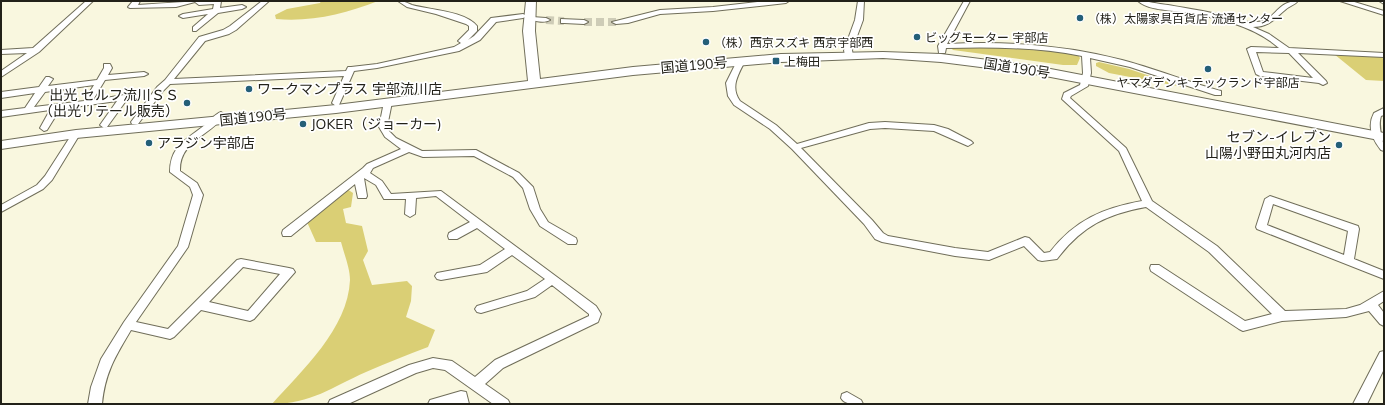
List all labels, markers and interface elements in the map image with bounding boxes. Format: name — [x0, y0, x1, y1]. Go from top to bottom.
place label: （株）太陽家具百貨店 流通センター — [1088, 11, 1283, 26]
marker: （株）太陽家具百貨店 流通センター — [1075, 13, 1085, 23]
place label: ビッグモーター 宇部店 — [925, 30, 1048, 45]
marker: ビッグモーター 宇部店 — [912, 32, 922, 42]
place label: （株）西京スズキ 西京宇部西 — [714, 35, 873, 50]
marker: （株）西京スズキ 西京宇部西 — [701, 37, 711, 47]
street label: 国道190号 — [660, 53, 728, 77]
place label: 上梅田 — [784, 54, 820, 69]
street label: 国道190号 — [982, 54, 1052, 82]
marker: 上梅田 — [771, 56, 781, 66]
marker: ヤマダデンキ テックランド宇部店 — [1203, 64, 1213, 74]
place label: ヤマダデンキ テックランド宇部店 — [1116, 75, 1300, 90]
place label: ワークマンプラス 宇部流川店 — [257, 80, 442, 98]
marker: ワークマンプラス 宇部流川店 — [244, 84, 254, 94]
place label: 出光 セルフ流川ＳＳ （出光リテール販売） — [39, 86, 179, 120]
marker: 出光 セルフ流川ＳＳ （出光リテール販売） — [182, 98, 192, 108]
street label: 国道190号 — [219, 105, 287, 129]
place label: JOKER（ジョーカー) — [311, 115, 442, 133]
marker: JOKER（ジョーカー) — [298, 119, 308, 129]
place label: セブン-イレブン 山陽小野田丸河内店 — [1205, 128, 1331, 162]
place label: アラジン宇部店 — [157, 134, 255, 152]
marker: アラジン宇部店 — [144, 138, 154, 148]
marker: セブン-イレブン 山陽小野田丸河内店 — [1334, 140, 1344, 150]

